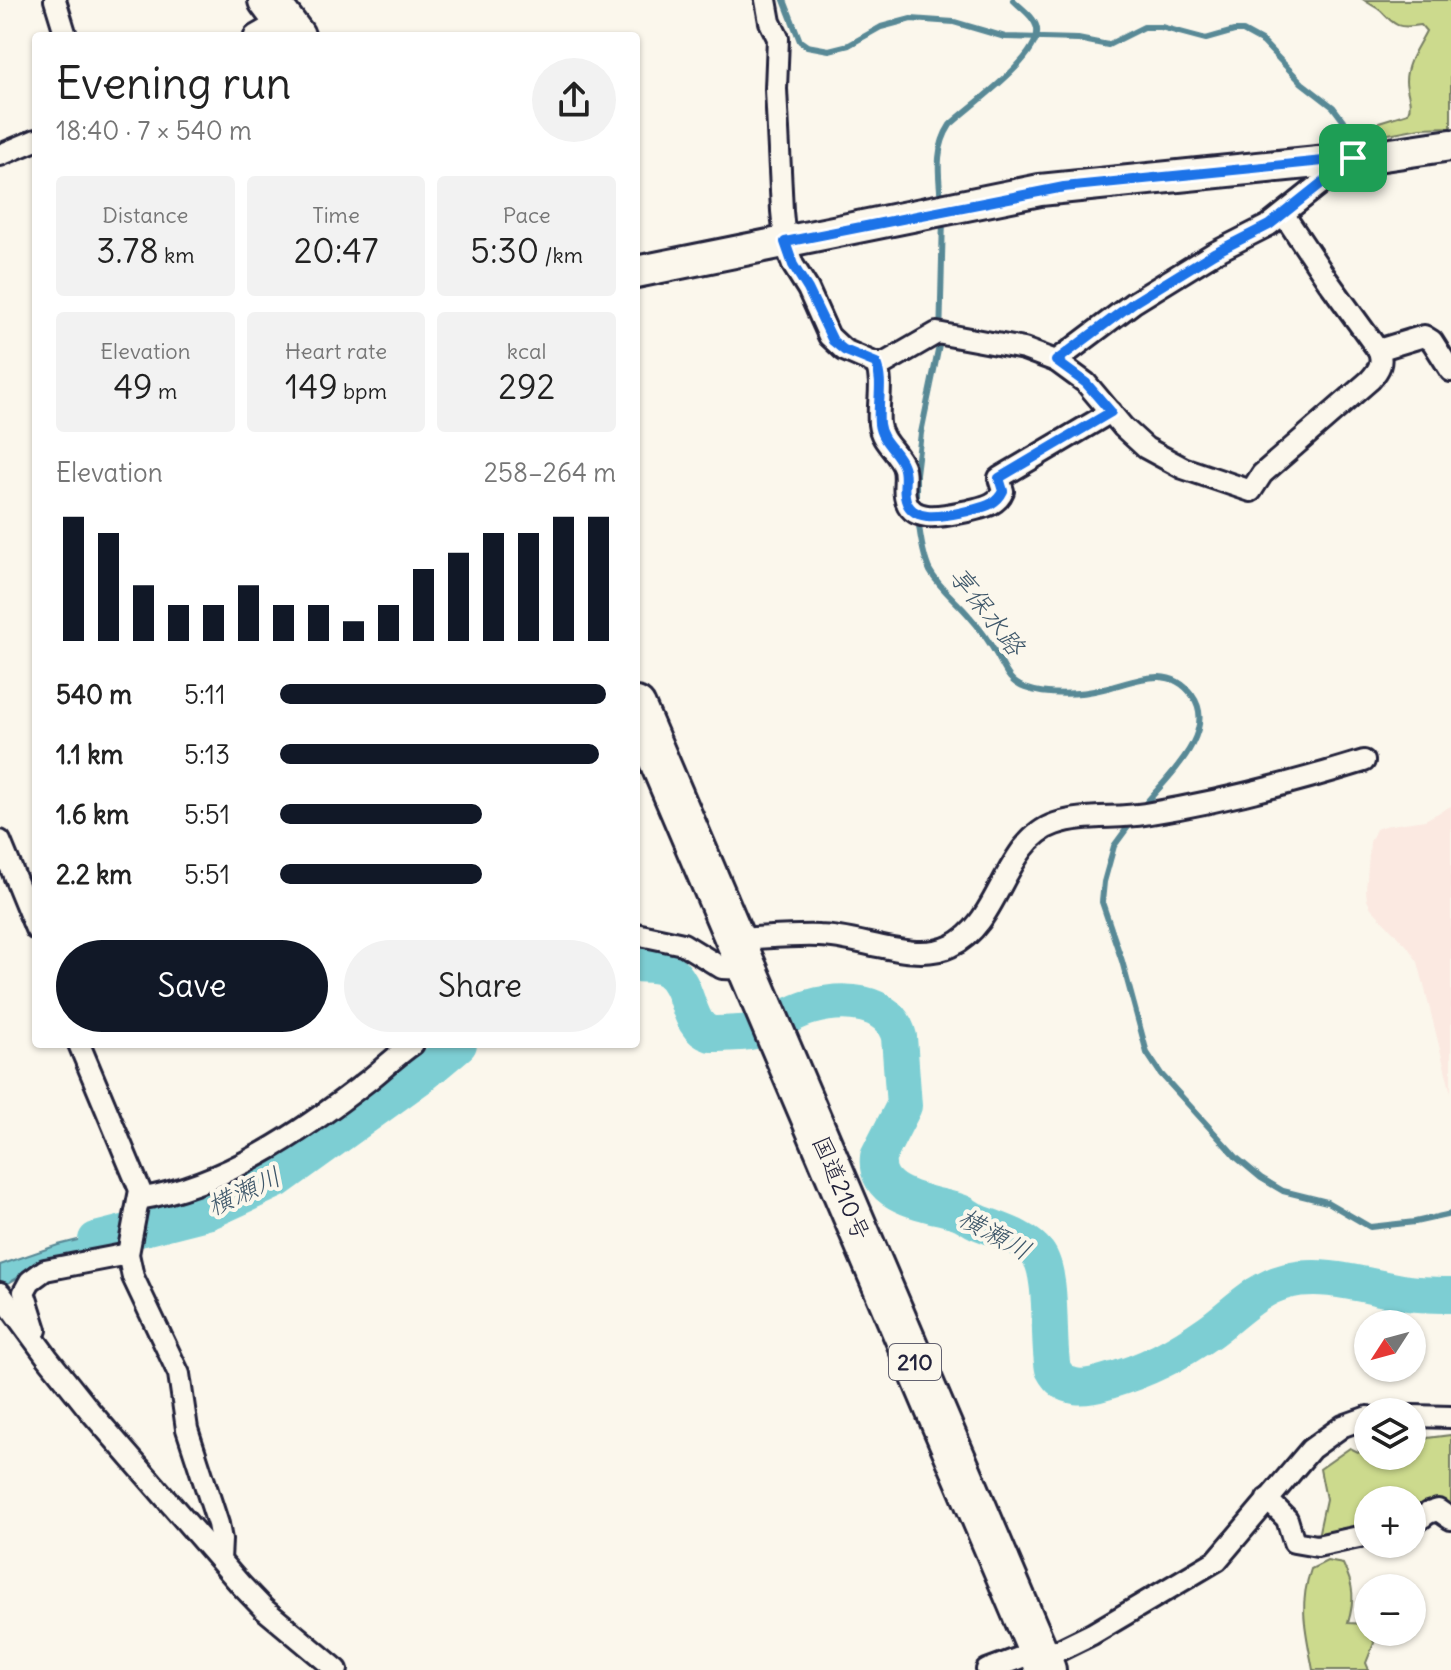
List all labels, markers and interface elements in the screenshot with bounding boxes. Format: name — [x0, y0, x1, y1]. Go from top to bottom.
text: Evening run — [56, 56, 291, 111]
button: share — [532, 58, 616, 142]
text: 18:40 · 7 × 540 m — [56, 114, 252, 147]
pin — [1319, 124, 1387, 192]
icon: arrive — [1331, 136, 1375, 180]
text: Distance — [102, 201, 188, 229]
text: Time — [312, 201, 360, 229]
text: Pace — [503, 201, 551, 229]
text: 3.78 — [96, 229, 159, 272]
text: 20:47 — [294, 229, 378, 272]
text: 5:30 — [470, 229, 539, 272]
text: km — [159, 241, 195, 269]
text: /km — [539, 241, 583, 269]
text: Elevation — [100, 337, 190, 365]
text: Heart rate — [285, 337, 387, 365]
text: kcal — [507, 337, 546, 365]
text: 49 — [113, 365, 153, 408]
text: 149 — [285, 365, 338, 408]
text: 292 — [498, 365, 555, 408]
text: m — [153, 377, 177, 405]
text: bpm — [338, 377, 387, 405]
text: Elevation — [56, 456, 163, 489]
text: 258–264 m — [484, 456, 616, 489]
water label: 享保水路 — [942, 560, 1034, 663]
text: 540 m — [56, 678, 132, 711]
text: 5:11 — [184, 678, 225, 711]
text: 1.1 km — [56, 738, 123, 771]
text: 5:13 — [184, 738, 230, 771]
text: 1.6 km — [56, 798, 129, 831]
text: 5:51 — [184, 798, 230, 831]
text: 2.2 km — [56, 858, 132, 891]
text: 5:51 — [184, 858, 230, 891]
button: Save — [56, 940, 328, 1032]
button: Share — [344, 940, 616, 1032]
street label: 国道210号 — [807, 1131, 877, 1244]
water label: 横瀬川 — [201, 1159, 286, 1222]
water label: 横瀬川 — [953, 1200, 1037, 1267]
north arrow — [1354, 1310, 1426, 1382]
map controls — [1354, 1310, 1426, 1646]
road number: 210 — [889, 1344, 941, 1380]
button: layers — [1354, 1398, 1426, 1470]
button: + — [1354, 1486, 1426, 1558]
button: − — [1354, 1574, 1426, 1646]

